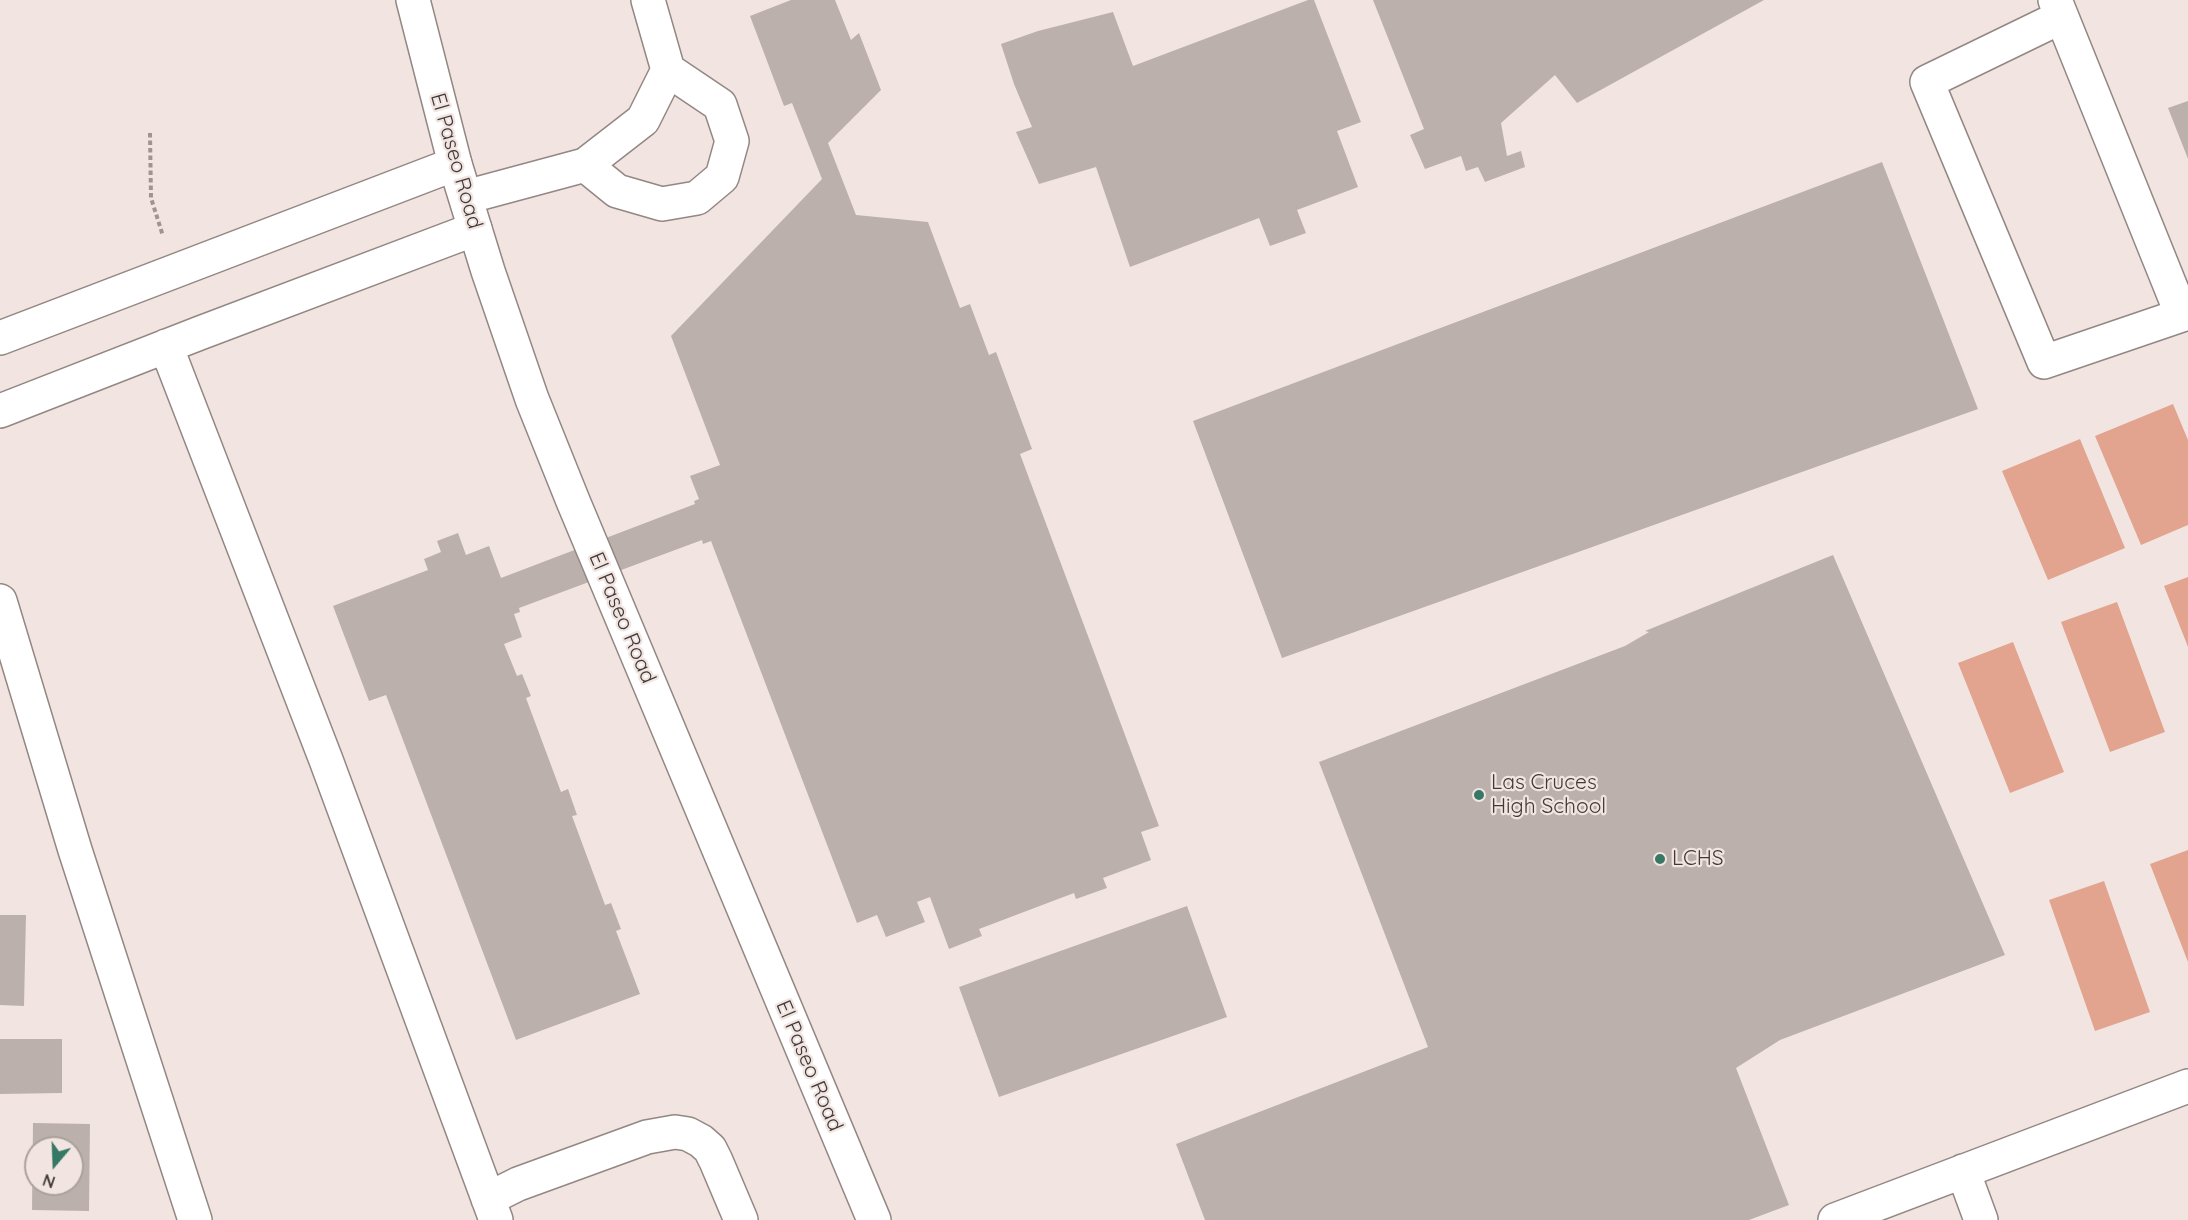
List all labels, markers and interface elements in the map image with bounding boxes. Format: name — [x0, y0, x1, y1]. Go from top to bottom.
street label: El Paseo Road — [425, 90, 487, 232]
street label: El Paseo Road — [583, 549, 661, 687]
place label: Las Cruces High School — [1491, 770, 1606, 820]
marker: Las Cruces High School — [1472, 788, 1486, 802]
place label: LCHS — [1672, 846, 1724, 872]
marker: LCHS — [1653, 852, 1667, 866]
street label: El Paseo Road — [770, 997, 848, 1135]
north arrow — [24, 1136, 84, 1196]
text: N — [40, 1170, 58, 1193]

